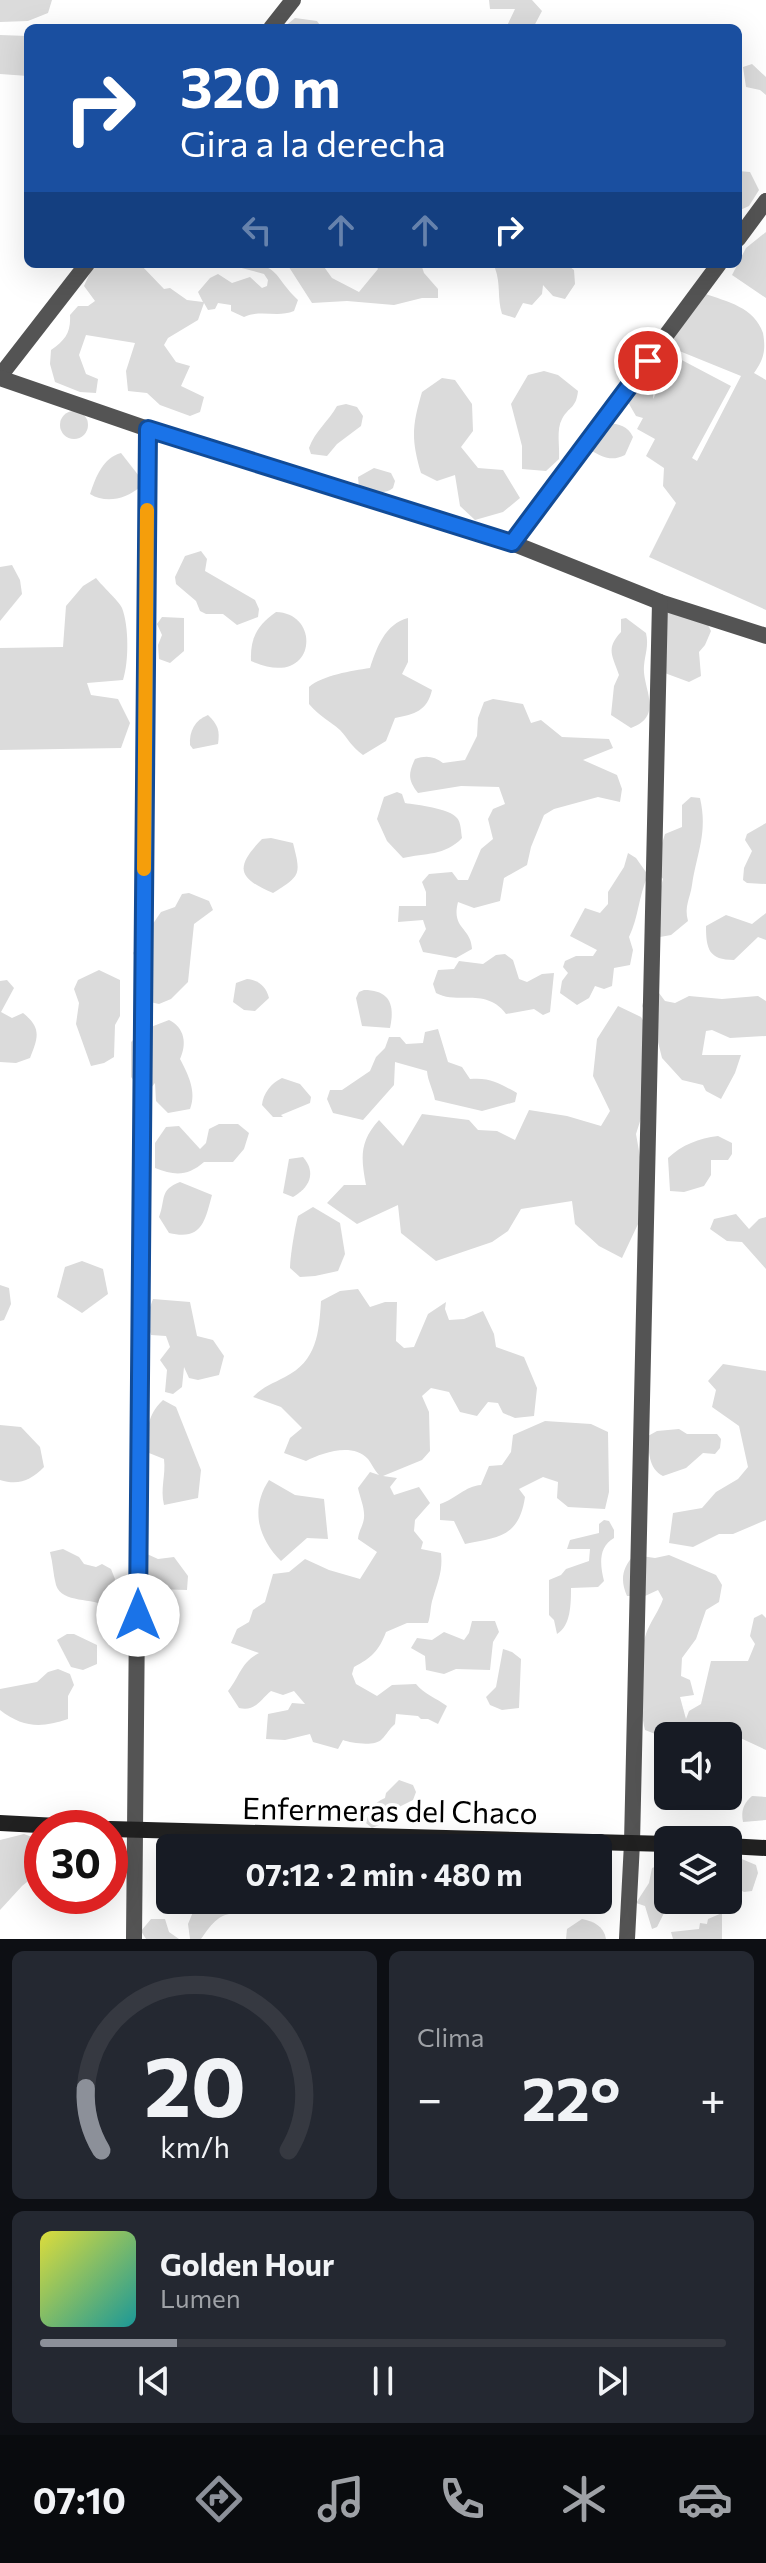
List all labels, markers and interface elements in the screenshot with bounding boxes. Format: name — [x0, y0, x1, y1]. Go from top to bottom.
text: 320 m — [180, 51, 341, 120]
icon: right — [48, 56, 152, 160]
text: Gira a la derecha — [180, 120, 446, 164]
icon: left — [235, 208, 279, 252]
icon: ahead — [319, 208, 363, 252]
icon: ahead — [403, 208, 447, 252]
icon: right — [487, 208, 531, 252]
pin — [614, 327, 682, 395]
icon: arrive — [626, 339, 670, 383]
position arrow — [96, 1573, 180, 1657]
map controls — [654, 1722, 742, 1914]
button: sound — [654, 1722, 742, 1810]
street label: Enfermeras del Chaco — [242, 1788, 538, 1830]
speed limit sign: 30 — [24, 1810, 128, 1914]
button: layers — [654, 1826, 742, 1914]
text: 07:12 · 2 min · 480 m — [246, 1855, 523, 1892]
text: Clima — [417, 2021, 484, 2052]
text: 20 — [143, 2032, 246, 2134]
text: 22° — [522, 2060, 620, 2133]
text: − — [417, 2070, 442, 2124]
text: + — [700, 2070, 726, 2124]
text: km/h — [160, 2129, 229, 2164]
text: Golden Hour — [160, 2245, 334, 2282]
text: Lumen — [160, 2282, 241, 2313]
icon: previous — [132, 2359, 176, 2403]
icon: pause — [361, 2359, 405, 2403]
icon: next — [590, 2359, 634, 2403]
icon: directions — [191, 2471, 247, 2527]
icon: music — [313, 2471, 369, 2527]
icon: phone — [434, 2471, 490, 2527]
icon: climate — [556, 2471, 612, 2527]
icon: car — [677, 2471, 733, 2527]
text: 07:10 — [33, 2477, 126, 2521]

